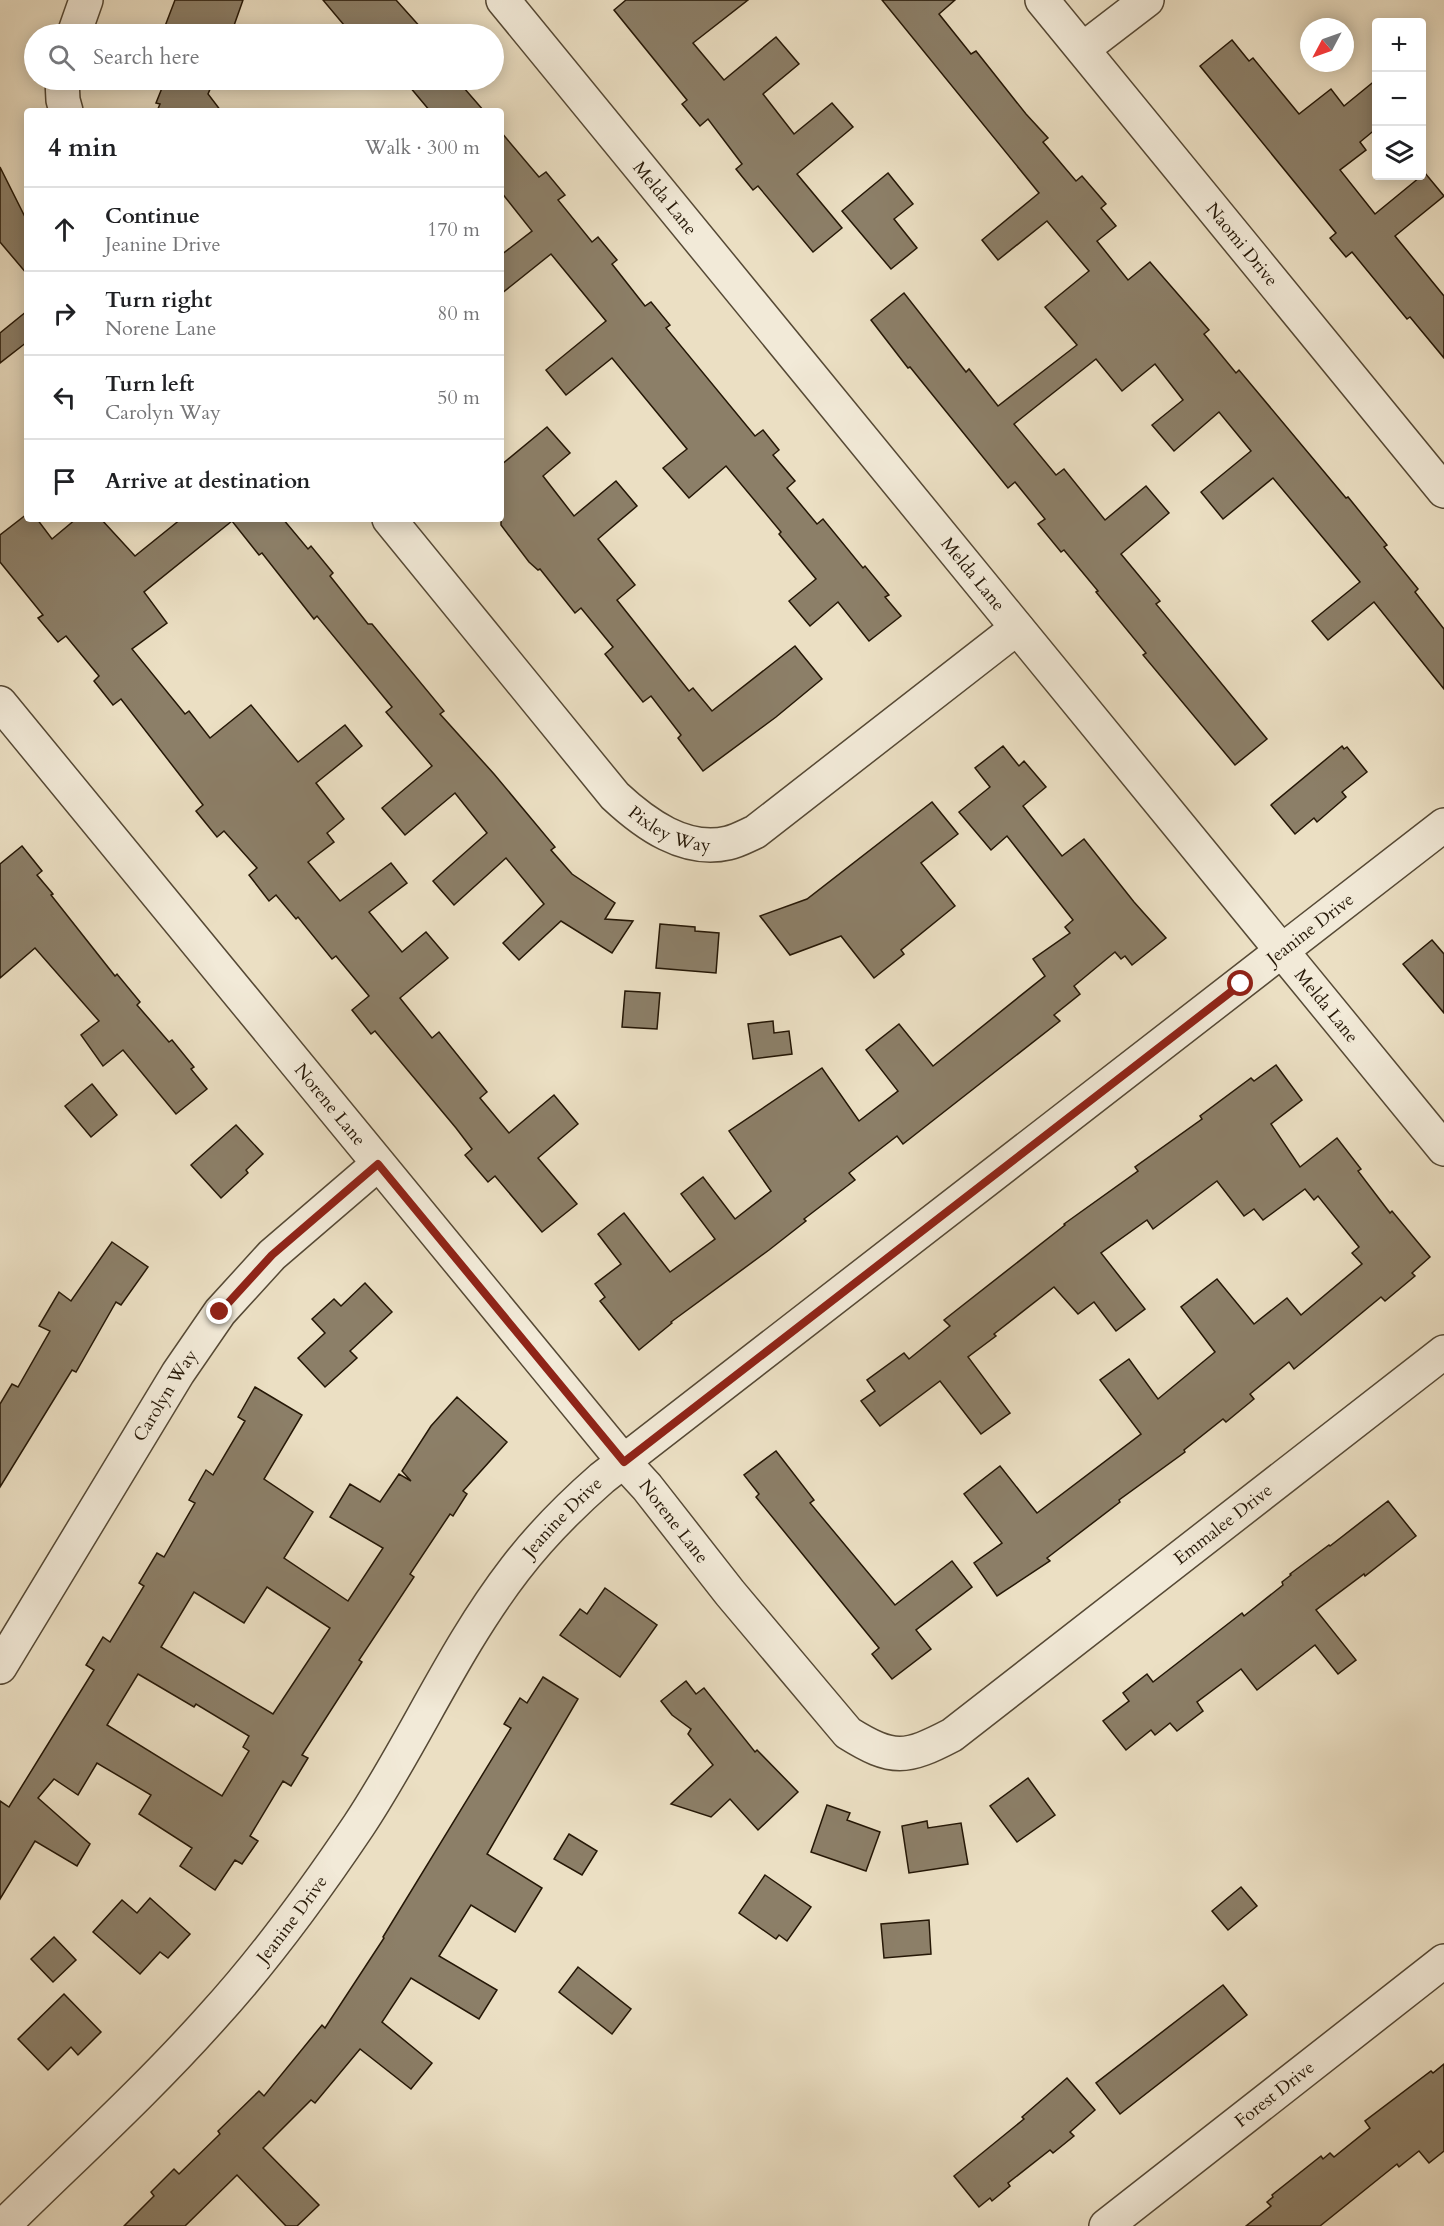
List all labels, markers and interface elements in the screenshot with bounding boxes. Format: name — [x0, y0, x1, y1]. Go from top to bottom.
north arrow — [1300, 18, 1354, 72]
map controls — [1372, 18, 1426, 180]
button: + — [1372, 18, 1426, 72]
search box — [24, 24, 504, 90]
icon: search — [45, 41, 78, 74]
text: Search here — [93, 42, 200, 72]
button: − — [1372, 72, 1426, 126]
button: layers — [1372, 126, 1426, 180]
text: 4 min — [48, 130, 117, 165]
text: Walk · 300 m — [365, 134, 480, 161]
street label: Melda Lane — [627, 156, 703, 240]
street label: Naomi Drive — [1200, 197, 1284, 292]
text: Continue — [105, 201, 200, 231]
icon: ahead — [48, 213, 81, 246]
text: 170 m — [427, 216, 480, 243]
text: Jeanine Drive — [105, 231, 221, 258]
text: Turn right — [105, 285, 212, 315]
icon: right — [48, 297, 81, 330]
text: 80 m — [437, 300, 480, 327]
text: Norene Lane — [105, 315, 216, 342]
text: Turn left — [105, 369, 194, 399]
icon: left — [48, 381, 81, 414]
text: 50 m — [437, 384, 480, 411]
text: Carolyn Way — [105, 399, 221, 426]
icon: arrive — [48, 465, 81, 498]
text: Arrive at destination — [105, 466, 310, 496]
street label: Melda Lane — [935, 532, 1011, 616]
street label: Pixley Way — [623, 800, 712, 858]
street label: Jeanine Drive — [1259, 887, 1359, 972]
street label: Melda Lane — [1289, 963, 1365, 1048]
route start — [1227, 970, 1253, 996]
street label: Norene Lane — [289, 1058, 372, 1151]
route end — [206, 1298, 232, 1324]
street label: Carolyn Way — [127, 1344, 204, 1446]
street label: Jeanine Drive — [515, 1471, 608, 1565]
street label: Norene Lane — [633, 1474, 715, 1568]
street label: Emmalee Drive — [1169, 1478, 1278, 1570]
street label: Jeanine Drive — [249, 1870, 333, 1971]
street label: Forest Drive — [1229, 2055, 1319, 2133]

